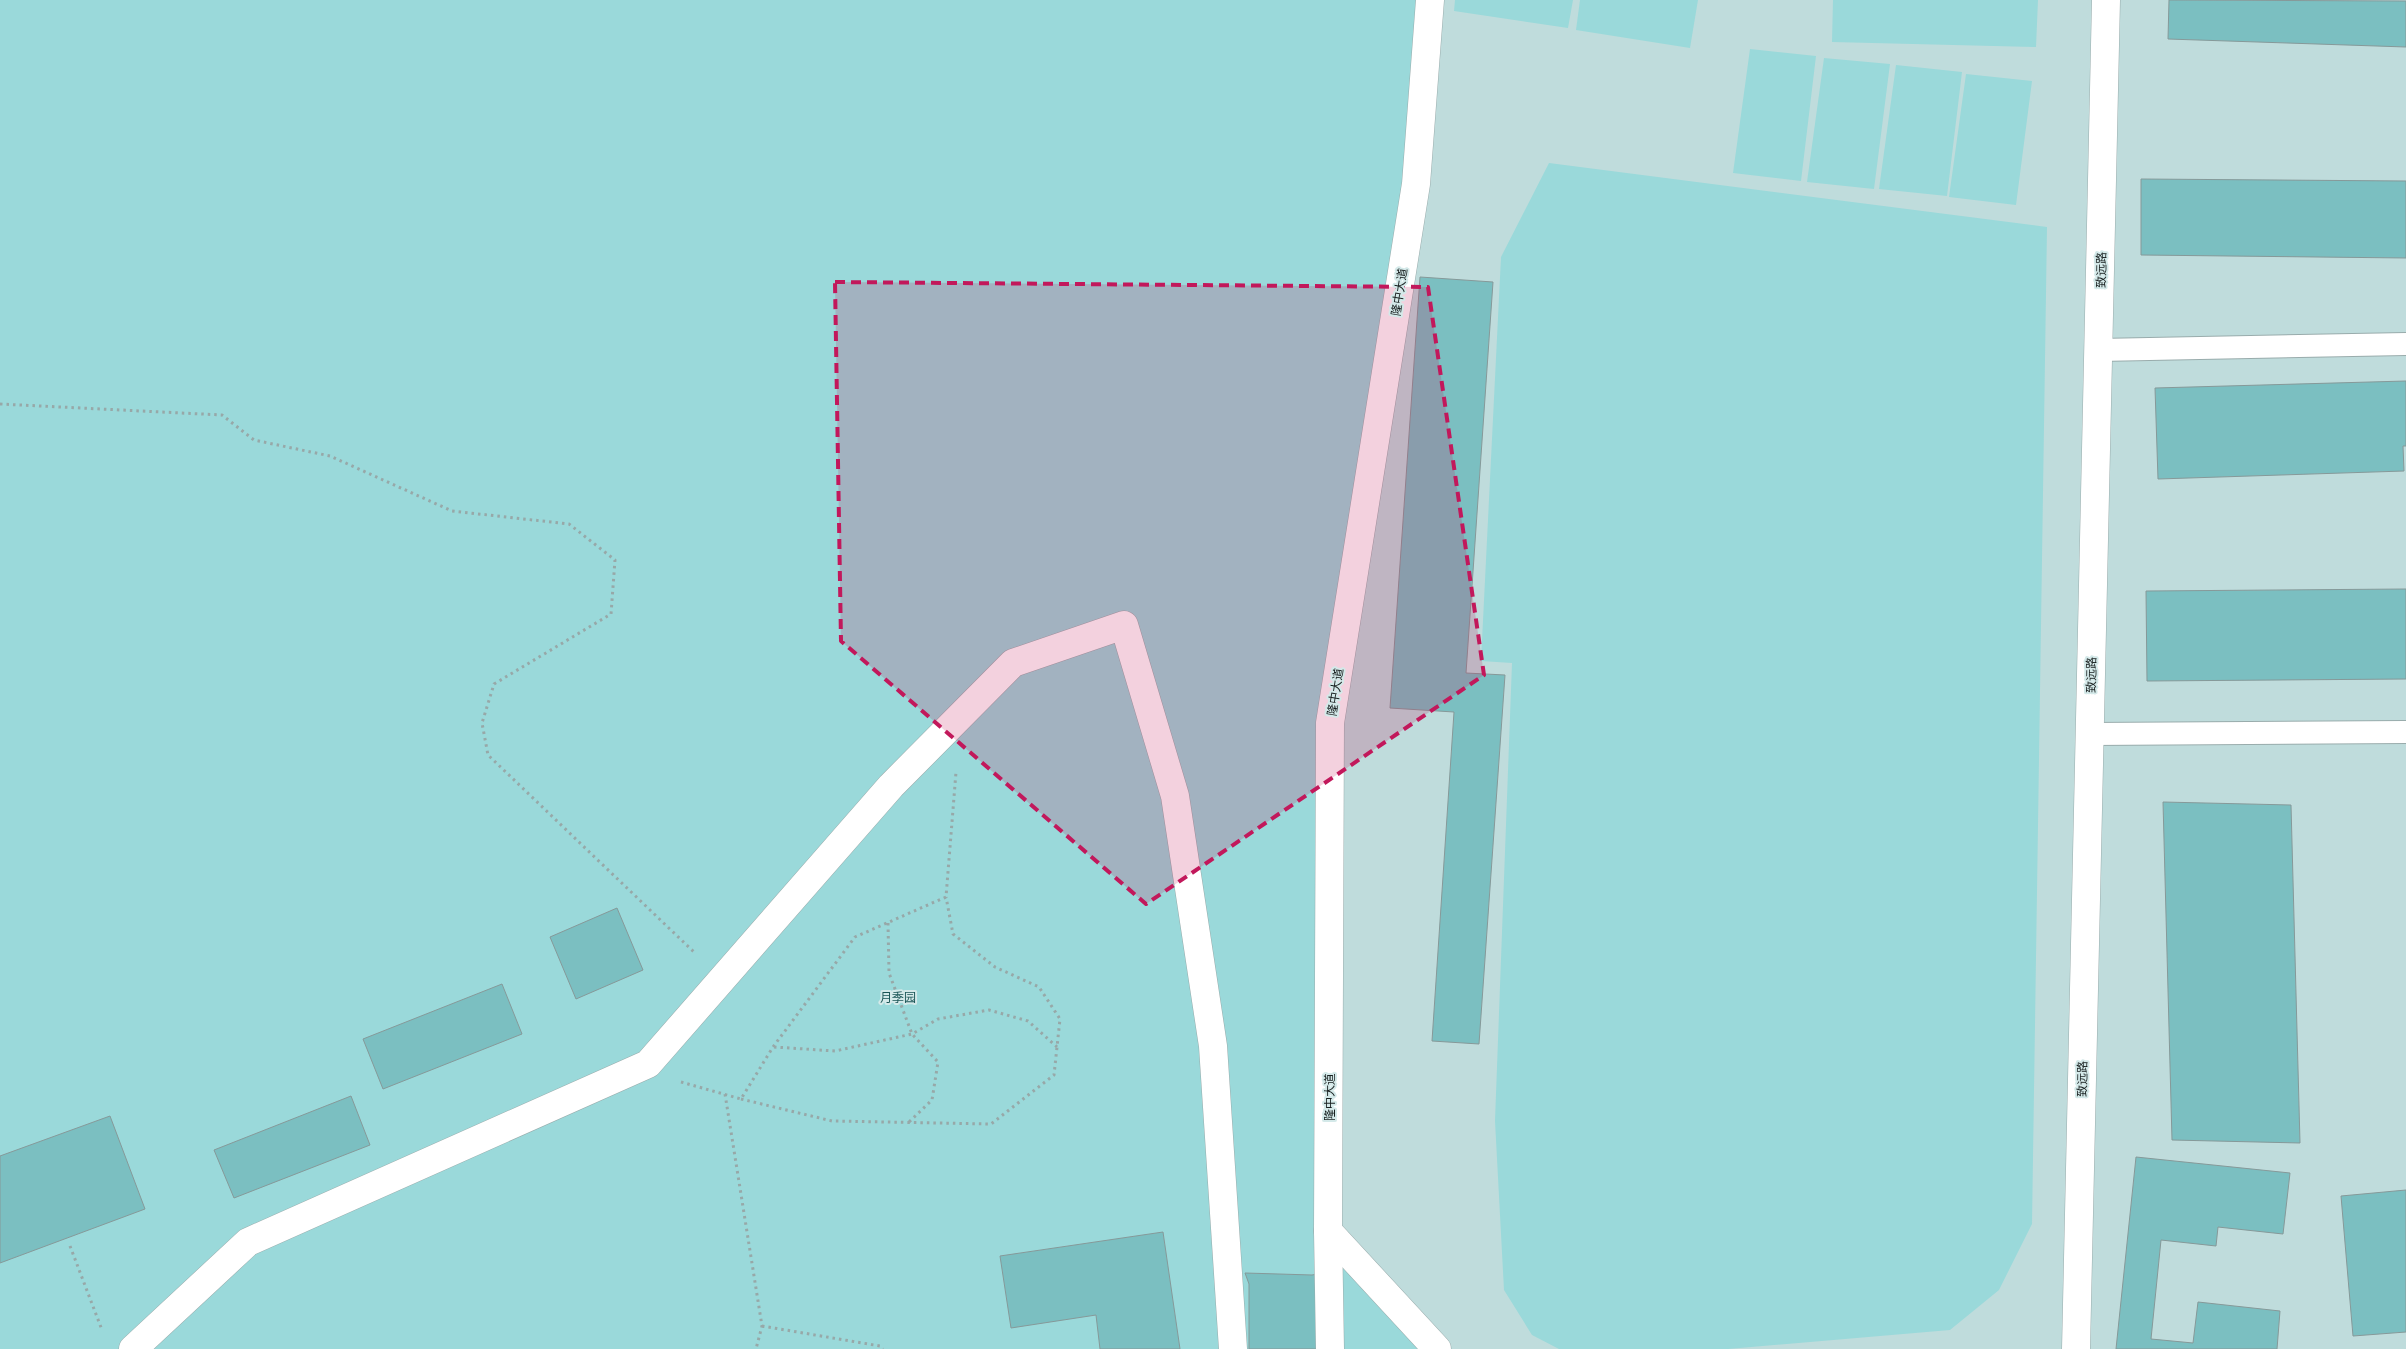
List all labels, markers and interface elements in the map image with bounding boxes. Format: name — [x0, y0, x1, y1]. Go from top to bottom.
street label: 致远路 — [2093, 252, 2109, 288]
street label: 隆中大道 — [1388, 267, 1410, 317]
street label: 致远路 — [2083, 657, 2099, 693]
street label: 隆中大道 — [1324, 667, 1346, 717]
park label: 月季园 — [880, 990, 916, 1005]
street label: 致远路 — [2074, 1061, 2090, 1097]
street label: 隆中大道 — [1322, 1073, 1337, 1121]

